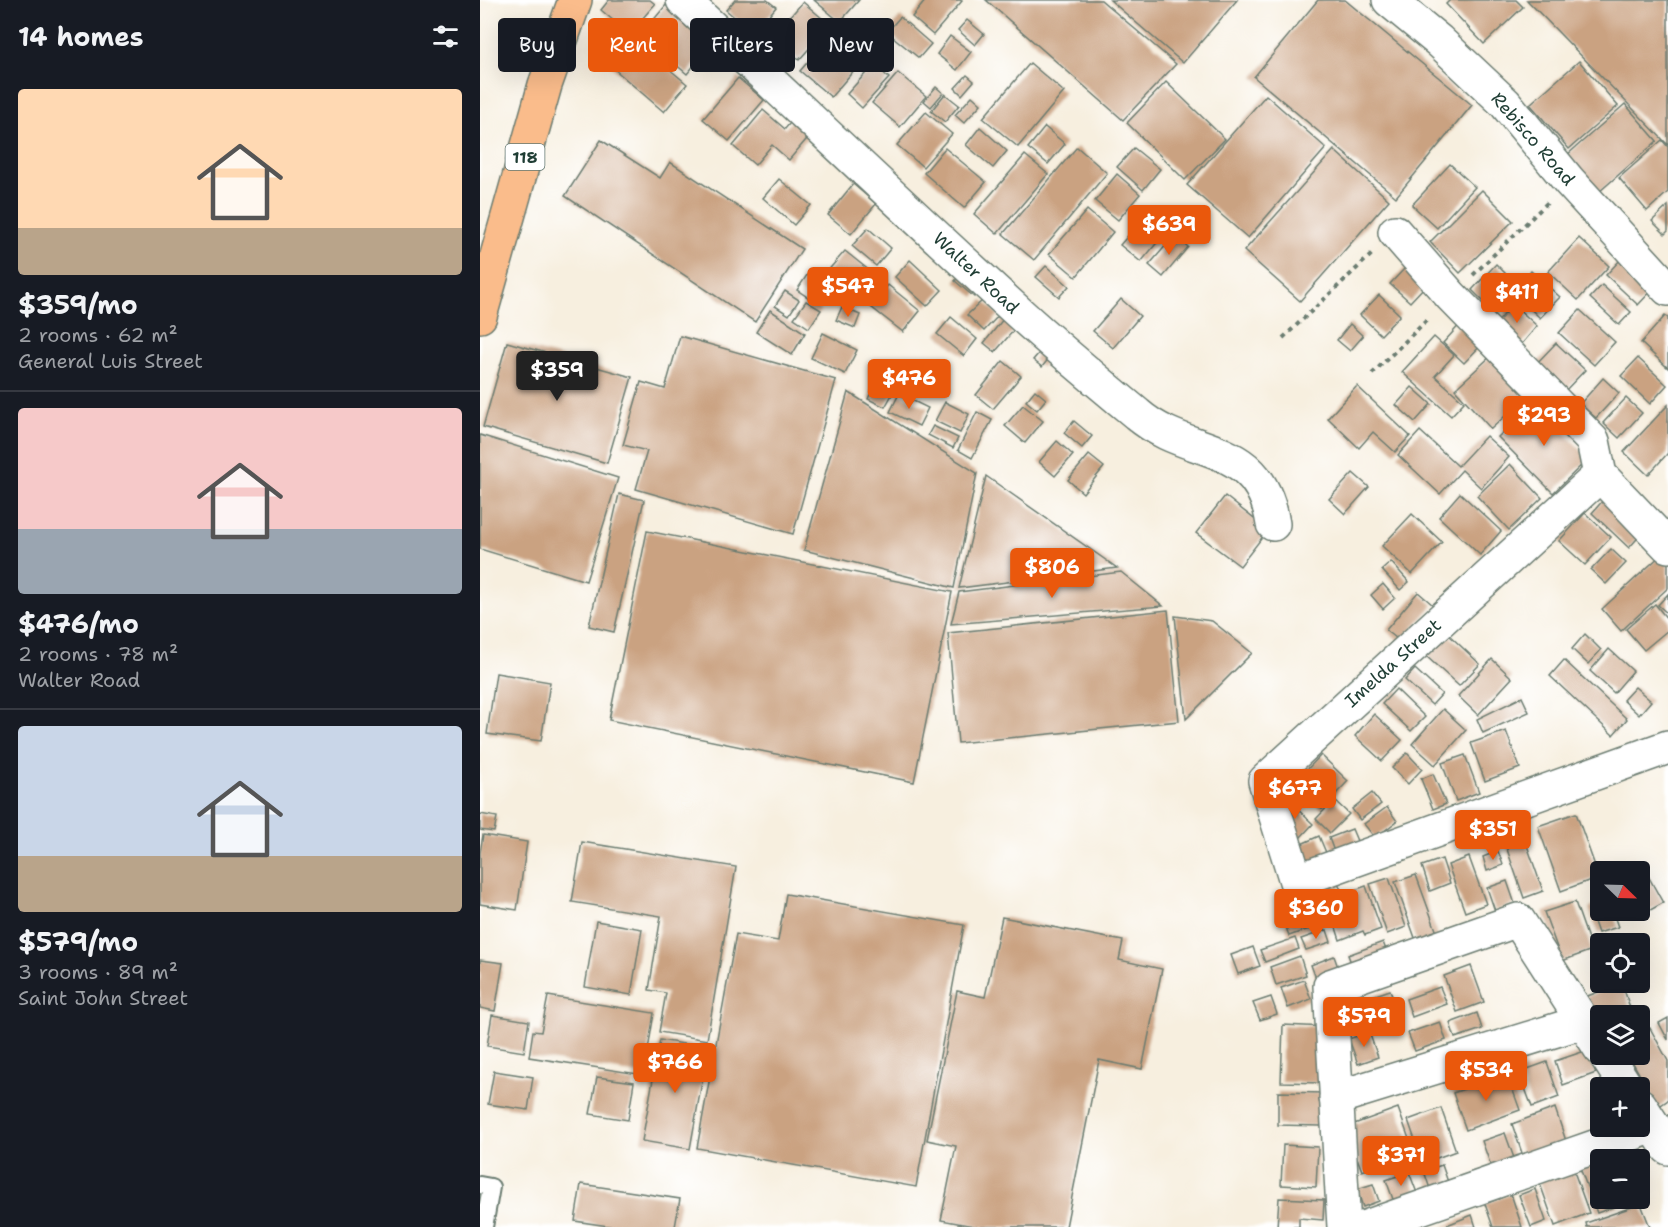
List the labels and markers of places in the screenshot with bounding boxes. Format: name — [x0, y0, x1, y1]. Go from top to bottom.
pin: $639 — [1133, 205, 1205, 256]
pin: $547 — [812, 267, 884, 318]
pin: $411 — [1481, 273, 1553, 324]
pin: $359 — [521, 351, 593, 402]
pin: $476 — [873, 359, 945, 410]
pin: $293 — [1508, 396, 1580, 447]
pin: $806 — [1016, 548, 1088, 599]
pin: $677 — [1259, 769, 1331, 820]
pin: $351 — [1457, 810, 1529, 861]
pin: $360 — [1280, 889, 1352, 940]
pin: $579 — [1328, 997, 1400, 1048]
pin: $766 — [639, 1043, 711, 1094]
pin: $534 — [1450, 1051, 1522, 1102]
pin: $371 — [1365, 1136, 1437, 1187]

